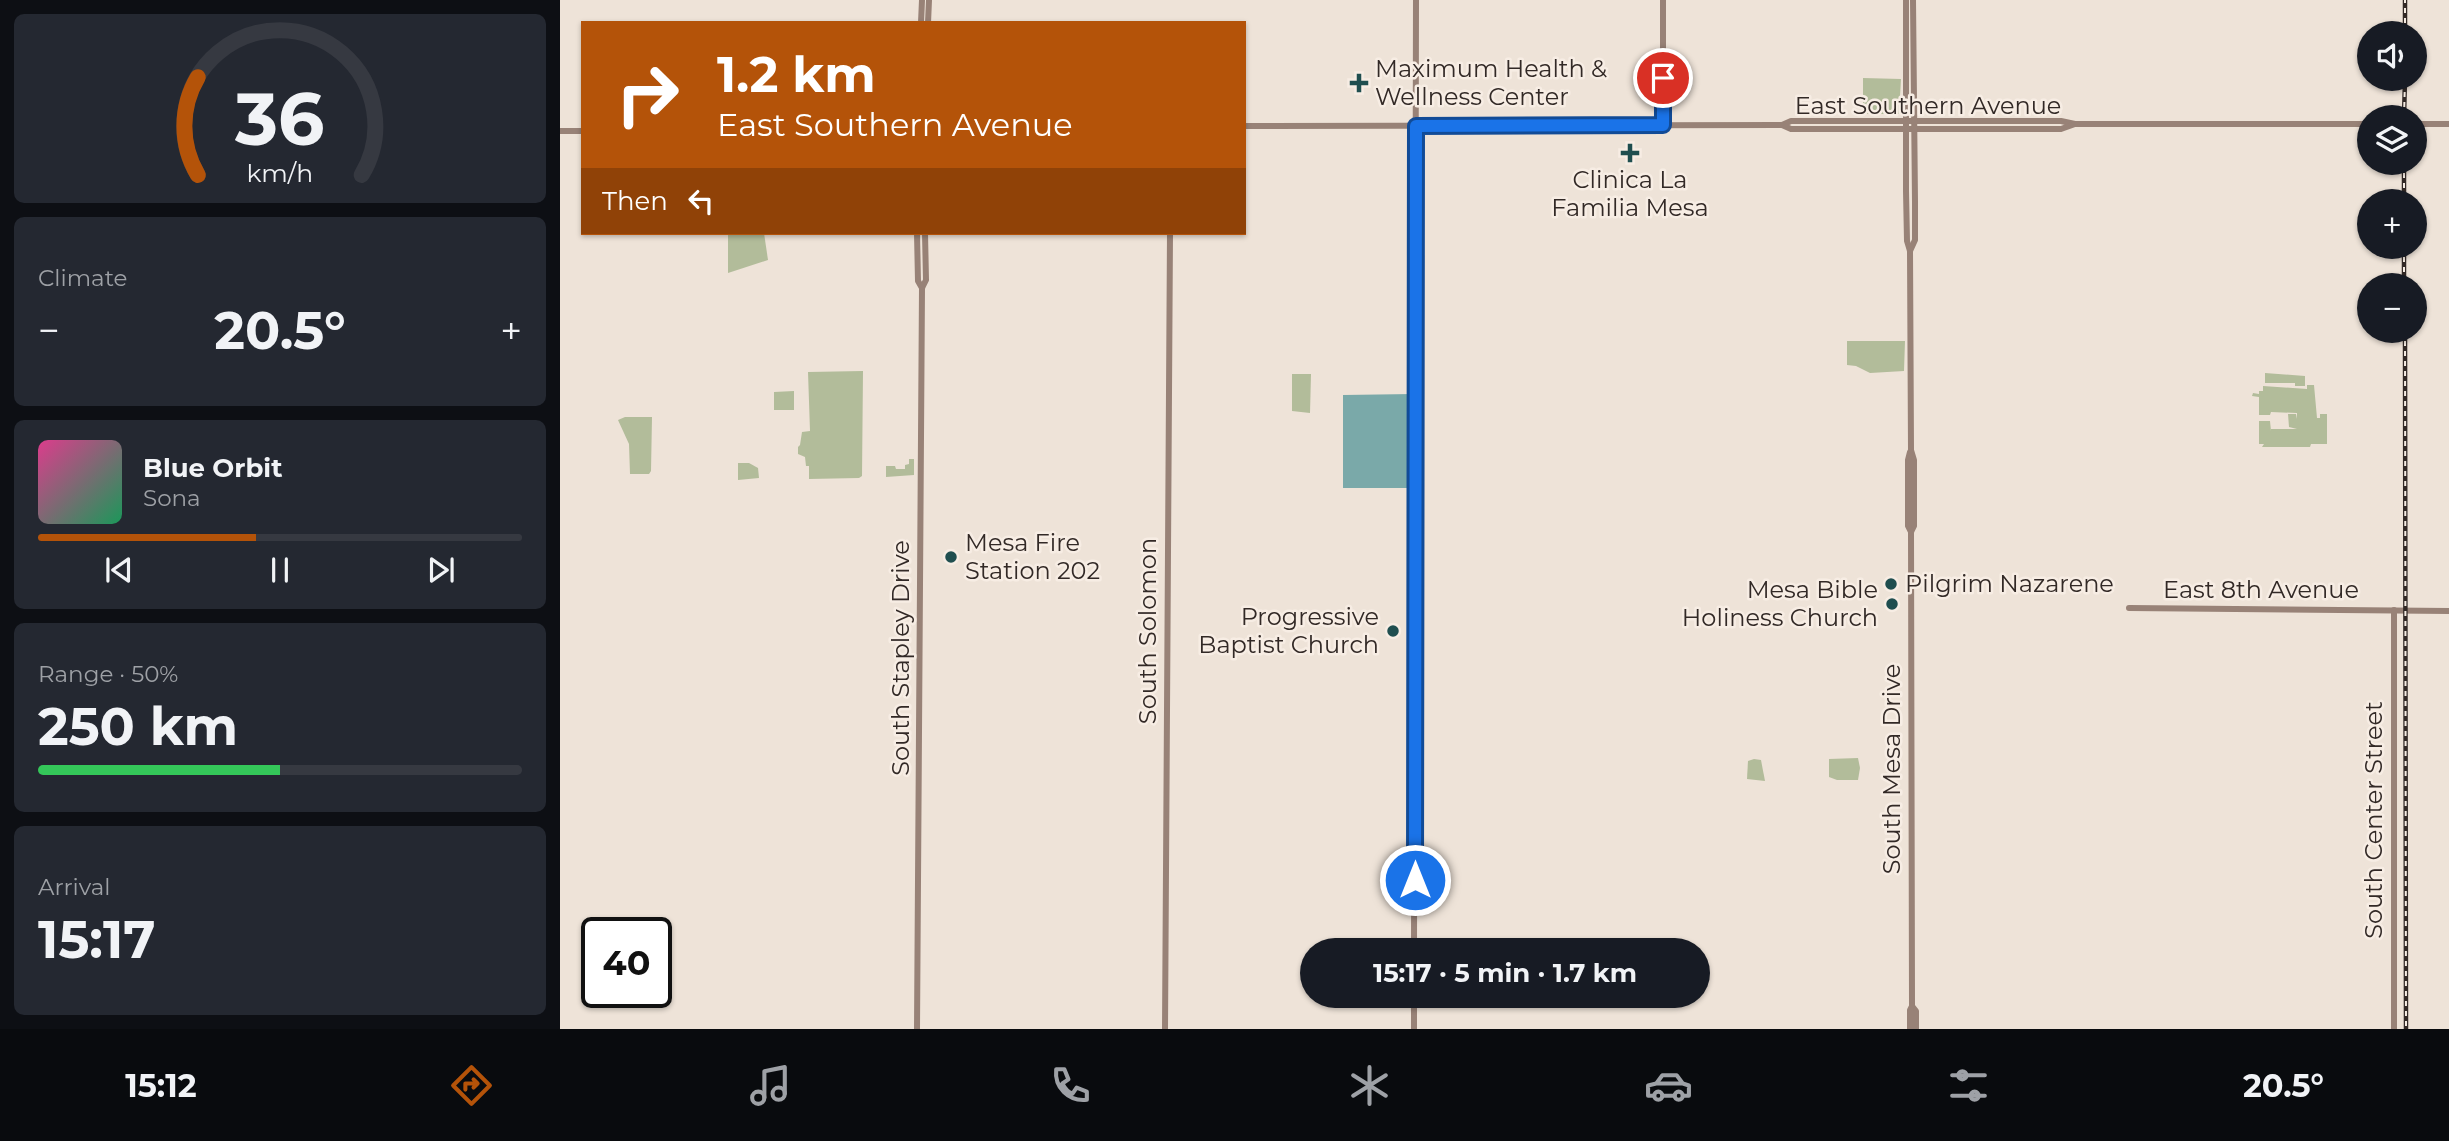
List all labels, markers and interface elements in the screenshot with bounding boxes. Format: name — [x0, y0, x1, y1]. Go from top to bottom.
map controls — [2357, 21, 2427, 343]
button: sound — [2357, 21, 2427, 91]
text: 1.2 km — [717, 45, 876, 104]
pin — [1633, 48, 1693, 108]
icon: right — [602, 49, 693, 140]
place label: Maximum Health & Wellness Center — [1375, 54, 1607, 111]
icon: arrive — [1644, 59, 1682, 97]
marker: Maximum Health & Wellness Center — [1349, 73, 1369, 93]
text: 36 — [234, 75, 325, 163]
street label: East Southern Avenue — [1795, 91, 2061, 120]
text: East Southern Avenue — [717, 105, 1073, 144]
button: layers — [2357, 105, 2427, 175]
marker: Clinica La Familia Mesa — [1620, 143, 1640, 163]
text: km/h — [247, 157, 313, 187]
place label: Clinica La Familia Mesa — [1551, 165, 1709, 222]
icon: left — [682, 182, 720, 220]
text: Then — [602, 185, 668, 217]
button: + — [2357, 189, 2427, 259]
text: Climate — [38, 264, 127, 292]
button: − — [2357, 273, 2427, 343]
text: 20.5° — [214, 299, 346, 362]
text: − — [38, 307, 60, 354]
text: + — [500, 307, 522, 354]
text: Blue Orbit — [143, 452, 282, 484]
text: Sona — [143, 484, 201, 512]
place label: Mesa Fire Station 202 — [965, 528, 1100, 585]
street label: South Solomon — [1133, 538, 1162, 724]
street label: South Stapley Drive — [886, 540, 915, 776]
marker: Mesa Fire Station 202 — [943, 549, 959, 565]
icon: previous — [100, 551, 138, 589]
icon: pause — [261, 551, 299, 589]
icon: next — [422, 551, 460, 589]
place label: Pilgrim Nazarene — [1905, 569, 2114, 598]
place label: Mesa Bible Holiness Church — [1682, 575, 1878, 632]
street label: East 8th Avenue — [2163, 575, 2359, 604]
marker: Pilgrim Nazarene — [1883, 576, 1899, 592]
marker: Mesa Bible Holiness Church — [1884, 596, 1900, 612]
place label: Progressive Baptist Church — [1198, 602, 1379, 659]
marker: Progressive Baptist Church — [1385, 623, 1401, 639]
text: Range · 50% — [38, 660, 178, 688]
street label: South Mesa Drive — [1877, 664, 1906, 874]
text: 250 km — [38, 695, 238, 758]
street label: South Center Street — [2359, 701, 2388, 939]
position arrow — [1378, 843, 1452, 917]
text: Arrival — [38, 873, 111, 901]
text: 15:17 — [38, 908, 156, 971]
speed limit sign: 40 — [581, 917, 672, 1008]
text: 15:17 · 5 min · 1.7 km — [1373, 957, 1637, 989]
icon: directions — [447, 1061, 496, 1110]
icon: music — [746, 1061, 795, 1110]
icon: phone — [1046, 1061, 1095, 1110]
icon: climate — [1345, 1061, 1394, 1110]
icon: car — [1644, 1061, 1693, 1110]
icon: filters — [1944, 1061, 1993, 1110]
text: 15:12 — [125, 1066, 197, 1105]
text: 20.5° — [2243, 1066, 2324, 1105]

